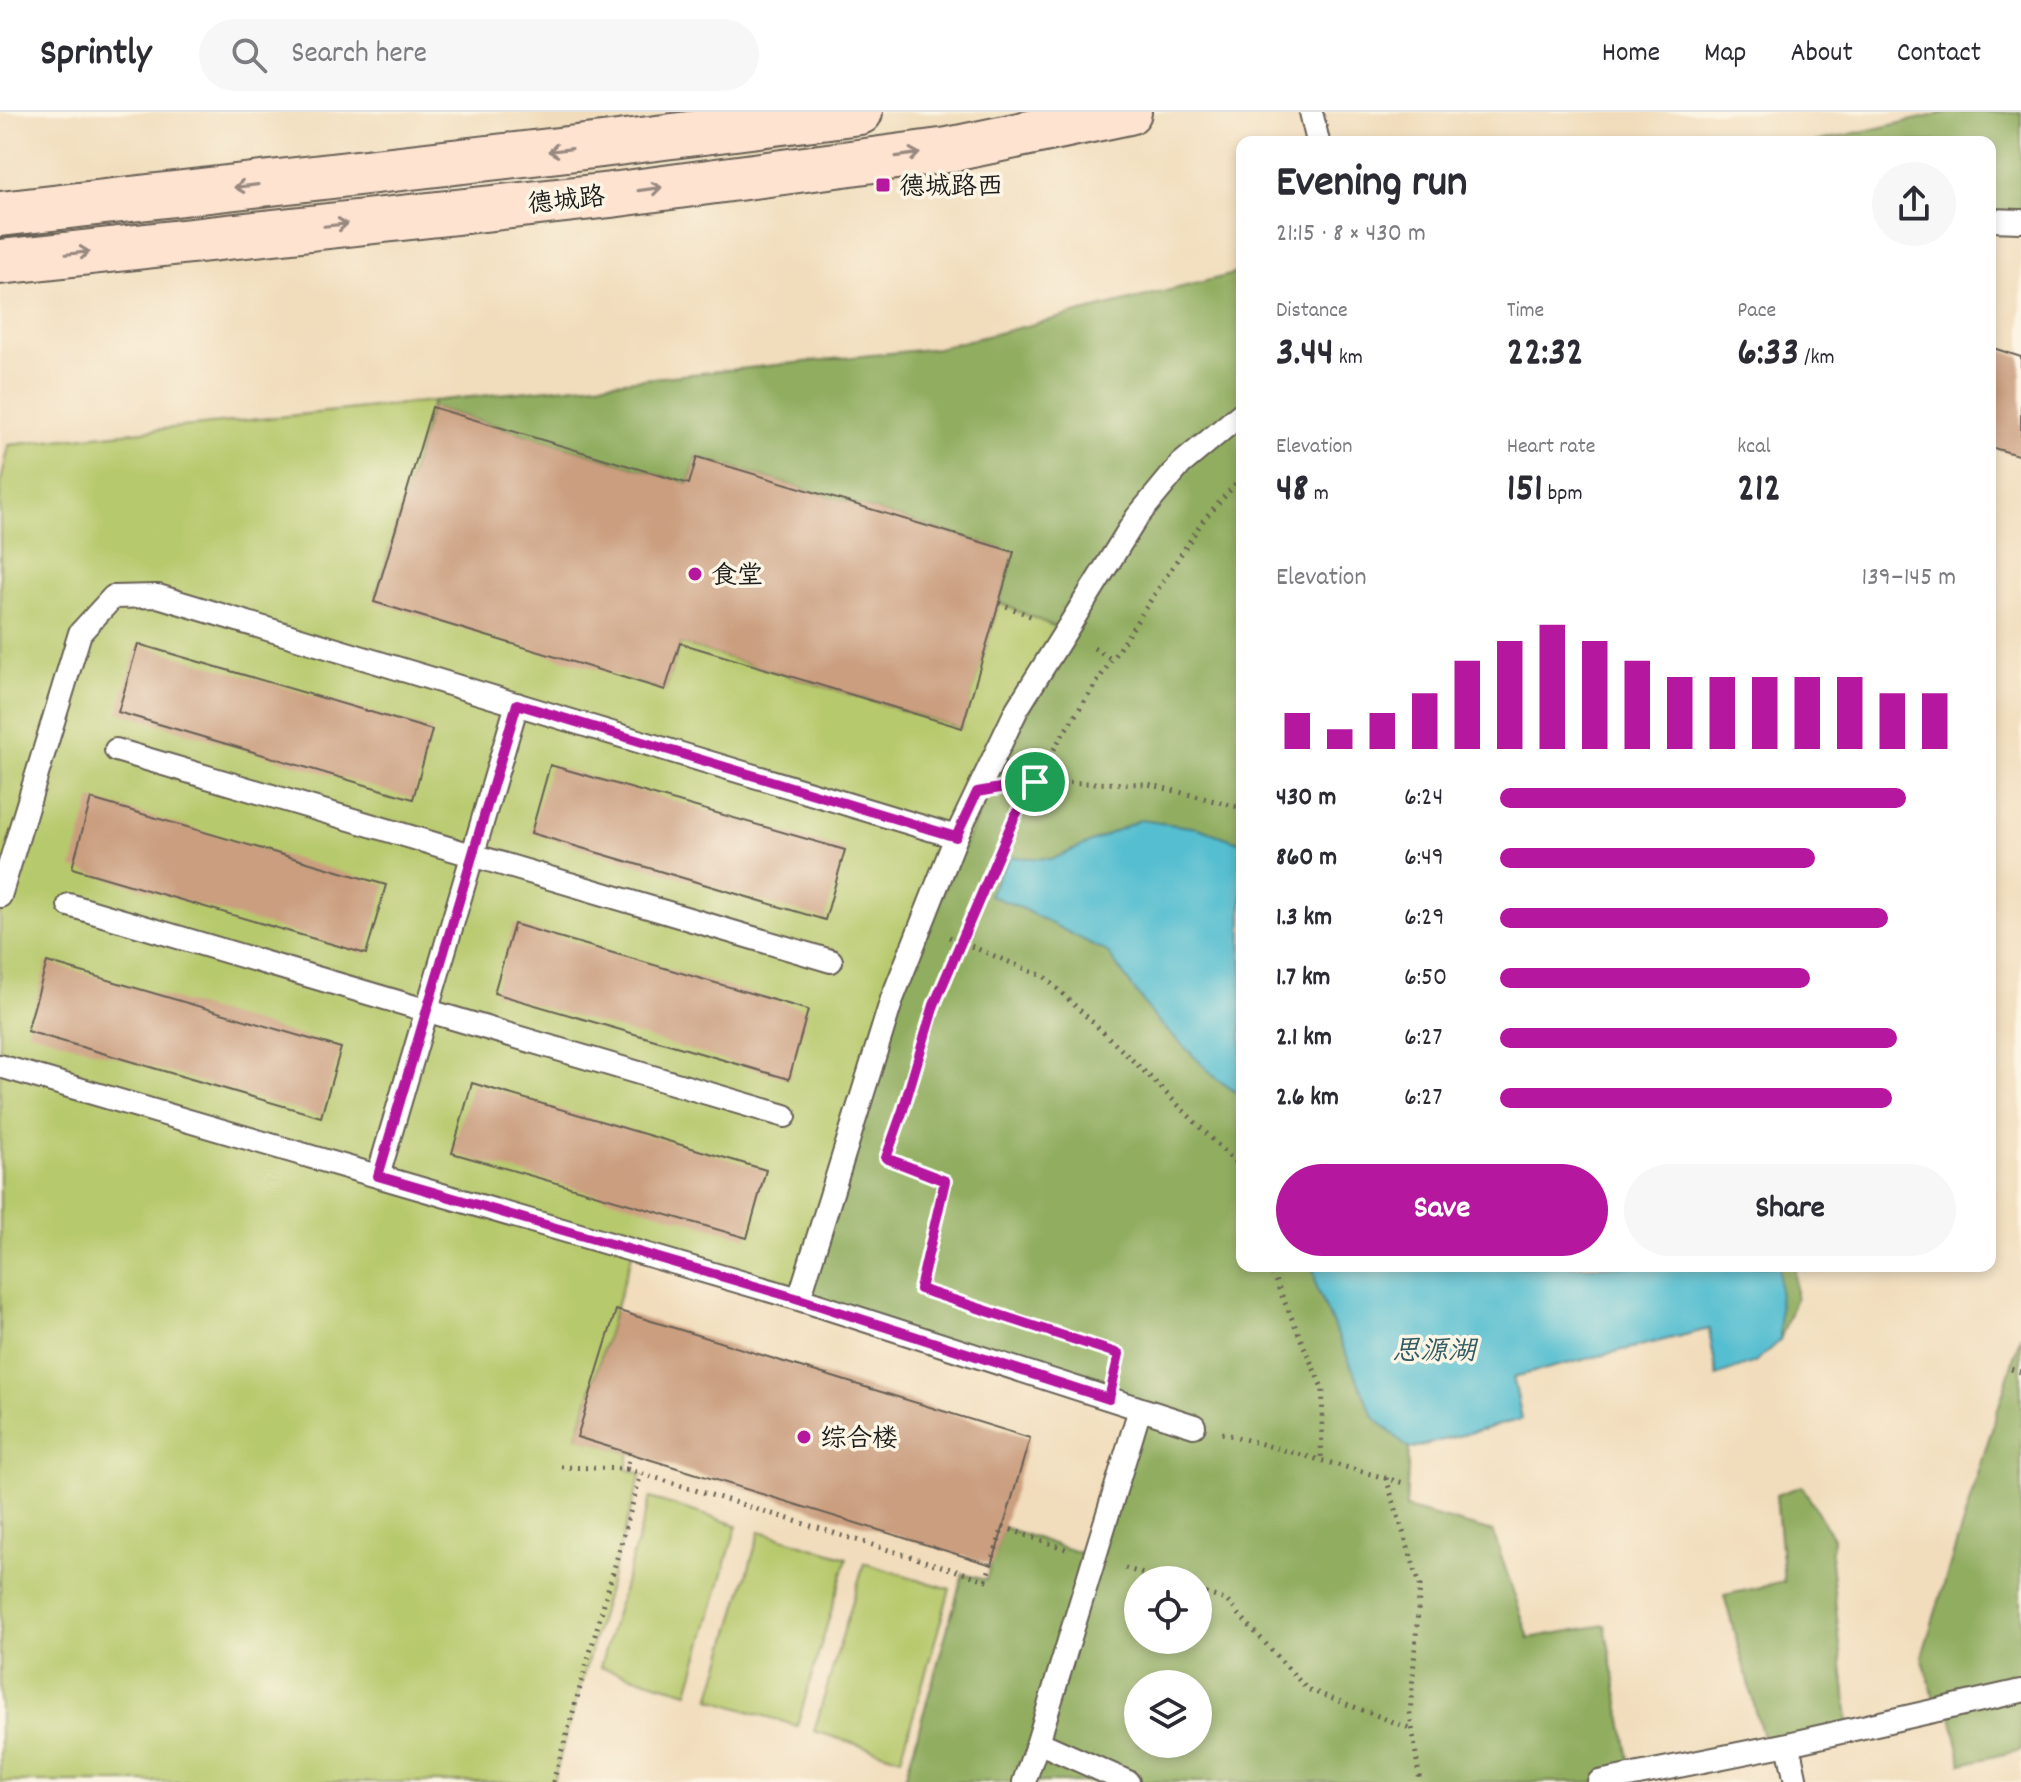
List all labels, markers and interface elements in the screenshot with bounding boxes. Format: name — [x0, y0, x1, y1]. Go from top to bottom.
search box — [199, 19, 759, 91]
text: Sprintly — [40, 28, 151, 83]
icon: search — [227, 33, 271, 77]
text: Search here — [291, 34, 427, 77]
text: Home — [1602, 35, 1660, 75]
text: Map — [1704, 35, 1746, 75]
text: About — [1790, 35, 1853, 75]
text: Contact — [1897, 35, 1981, 75]
one-way arrow — [547, 142, 574, 157]
one-way arrow — [894, 148, 921, 163]
text: Evening run — [1276, 154, 1467, 217]
button: share — [1872, 162, 1956, 246]
place label: 德城路西 — [899, 170, 1003, 207]
marker: 德城路西 — [874, 176, 892, 194]
one-way arrow — [233, 178, 260, 193]
street label: 德城路 — [526, 180, 607, 225]
one-way arrow — [636, 182, 663, 197]
text: 21:15 · 8 × 430 m — [1276, 216, 1426, 253]
one-way arrow — [323, 217, 348, 232]
one-way arrow — [64, 246, 90, 261]
text: Distance — [1276, 296, 1348, 327]
text: Time — [1507, 296, 1544, 327]
text: Pace — [1737, 296, 1776, 327]
text: 3.44 — [1276, 327, 1334, 384]
text: 22:32 — [1507, 327, 1584, 384]
text: 6:33 — [1737, 327, 1799, 384]
text: km — [1334, 343, 1363, 374]
text: /km — [1799, 343, 1835, 374]
text: Elevation — [1276, 432, 1353, 463]
text: Heart rate — [1507, 432, 1596, 463]
text: kcal — [1737, 432, 1771, 463]
text: 48 — [1276, 463, 1309, 520]
text: 151 — [1507, 463, 1543, 520]
text: 212 — [1737, 463, 1781, 520]
text: m — [1309, 479, 1329, 510]
text: bpm — [1543, 479, 1583, 510]
place label: 食堂 — [711, 559, 763, 596]
text: Elevation — [1276, 560, 1366, 597]
text: 139–145 m — [1862, 560, 1956, 597]
marker: 食堂 — [686, 565, 704, 583]
pin — [1001, 748, 1069, 816]
icon: arrive — [1013, 760, 1057, 804]
text: 430 m — [1276, 780, 1336, 817]
text: 6:24 — [1404, 780, 1443, 817]
text: 860 m — [1276, 840, 1337, 877]
text: 6:49 — [1404, 840, 1444, 877]
text: 1.3 km — [1276, 900, 1332, 937]
text: 6:29 — [1404, 900, 1444, 937]
text: 1.7 km — [1276, 960, 1330, 997]
text: 6:50 — [1404, 960, 1447, 997]
text: 2.1 km — [1276, 1020, 1332, 1057]
text: 6:27 — [1404, 1020, 1442, 1057]
text: 2.6 km — [1276, 1080, 1339, 1117]
text: 6:27 — [1404, 1080, 1442, 1117]
button: Save — [1276, 1164, 1608, 1256]
button: Share — [1624, 1164, 1956, 1256]
water label: 思源湖 — [1392, 1334, 1479, 1374]
place label: 综合楼 — [820, 1422, 898, 1459]
marker: 综合楼 — [795, 1428, 813, 1446]
map controls — [1124, 1566, 1212, 1758]
button: locate — [1124, 1566, 1212, 1654]
button: layers — [1124, 1670, 1212, 1758]

